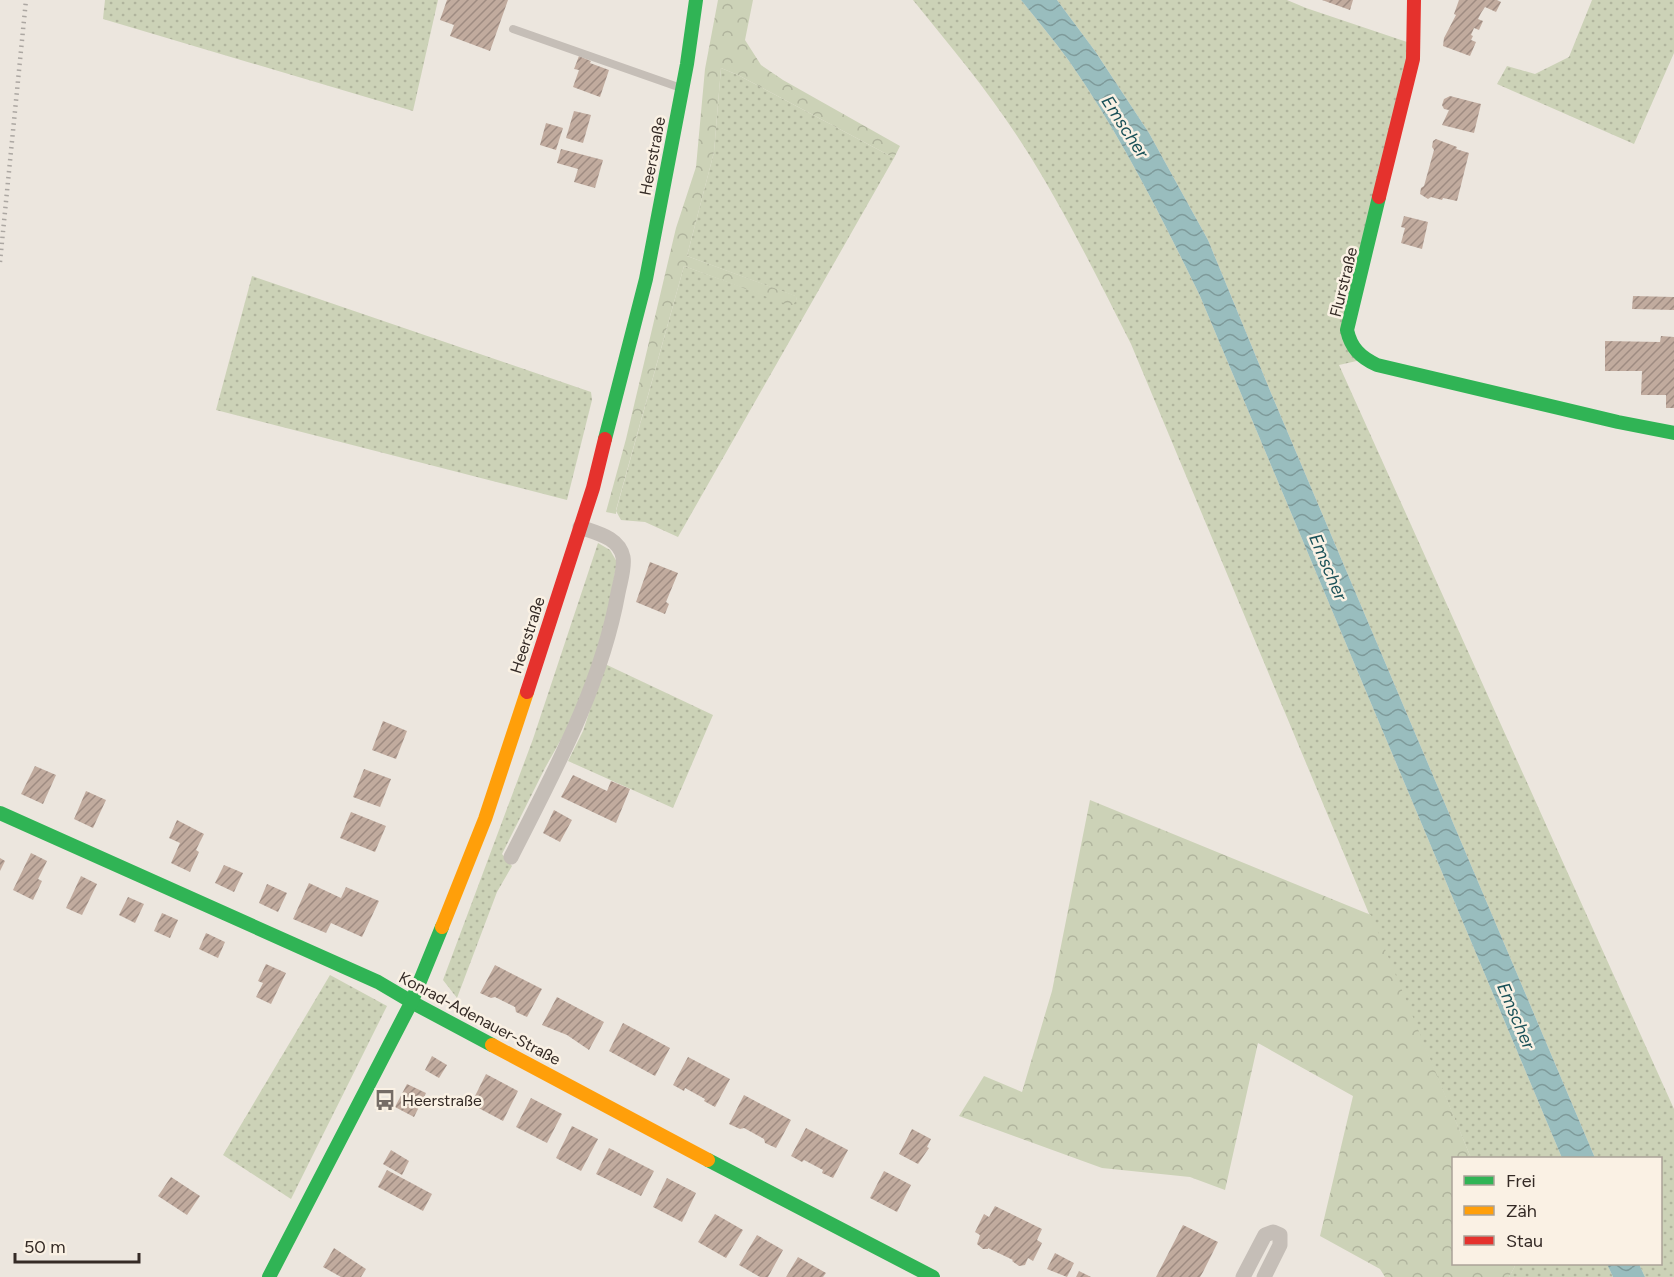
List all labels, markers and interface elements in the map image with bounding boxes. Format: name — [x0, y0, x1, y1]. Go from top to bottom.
water label: Emscher — [1097, 92, 1154, 163]
street label: Heerstraße — [636, 115, 669, 197]
street label: Flurstraße — [1326, 245, 1361, 319]
water label: Emscher — [1304, 530, 1352, 604]
street label: Heerstraße — [506, 594, 549, 676]
street label: Konrad-Adenauer-Straße — [396, 968, 564, 1069]
water label: Emscher — [1492, 979, 1540, 1053]
bus stop icon: Heerstraße — [373, 1088, 397, 1112]
place label: Heerstraße — [402, 1091, 482, 1110]
legend — [1452, 1157, 1662, 1265]
text: Frei — [1506, 1170, 1536, 1192]
text: Zäh — [1506, 1200, 1537, 1222]
scale bar — [15, 1226, 140, 1264]
text: Stau — [1506, 1230, 1543, 1252]
text: 50 m — [24, 1236, 66, 1258]

